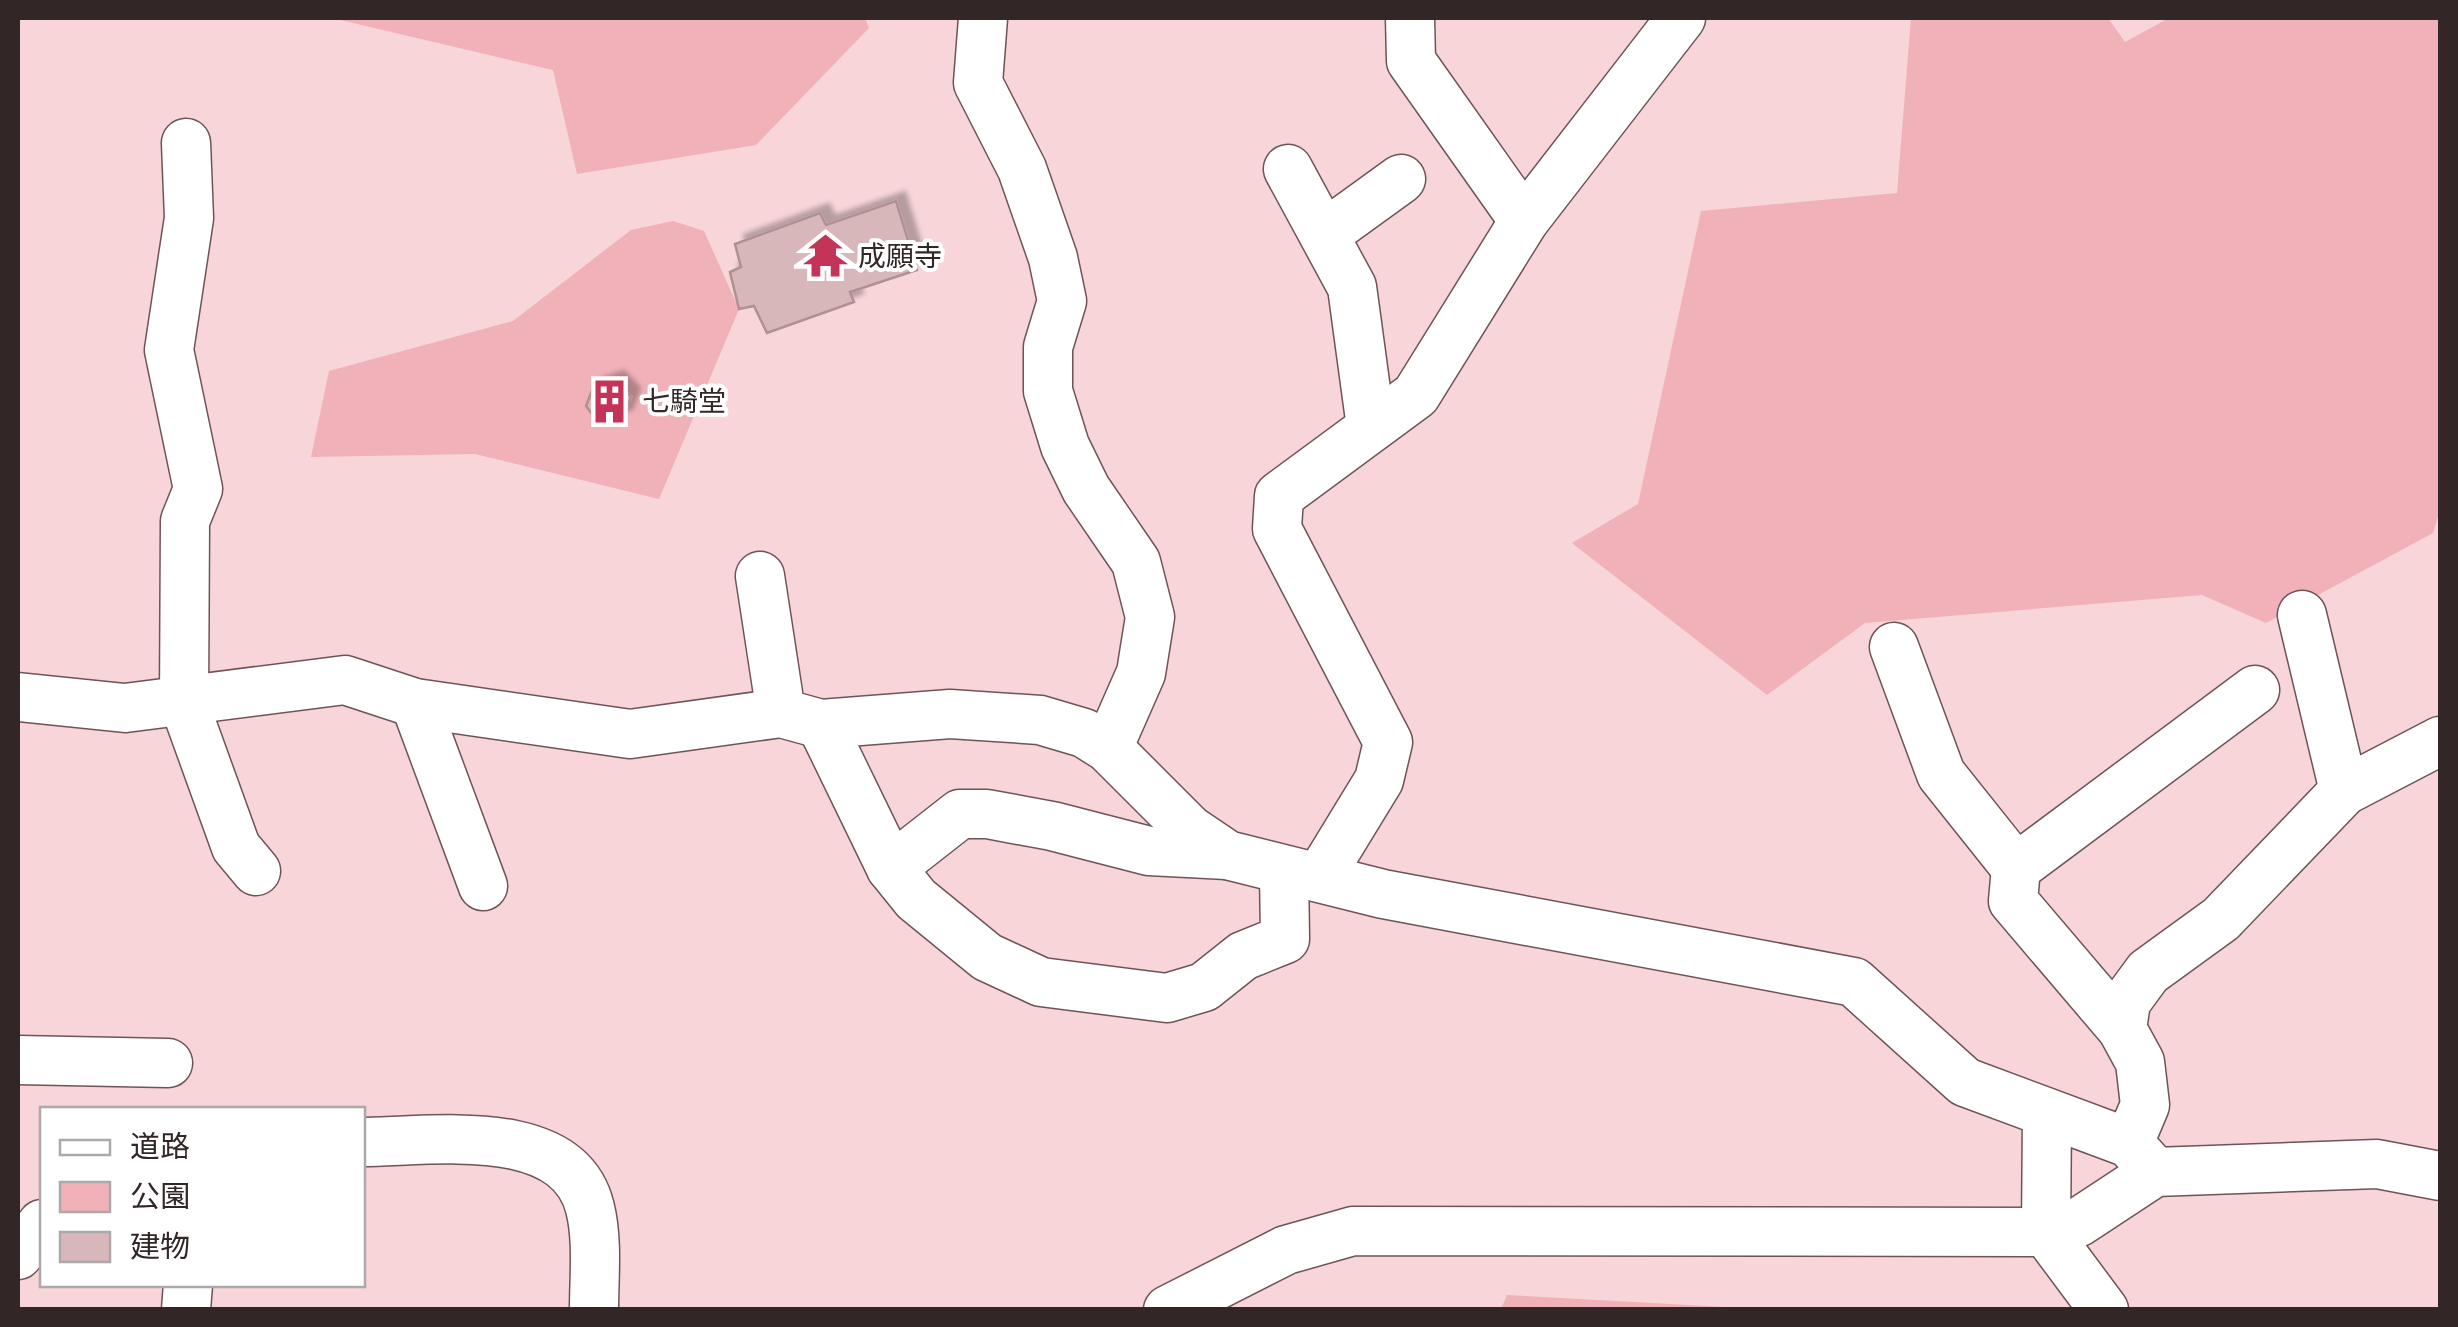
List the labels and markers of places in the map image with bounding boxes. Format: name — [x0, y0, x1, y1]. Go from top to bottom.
temple icon: 成願寺 — [801, 232, 849, 280]
place label: 成願寺 — [858, 238, 942, 272]
building icon: 七騎堂 — [585, 377, 633, 425]
place label: 七騎堂 — [642, 383, 726, 417]

